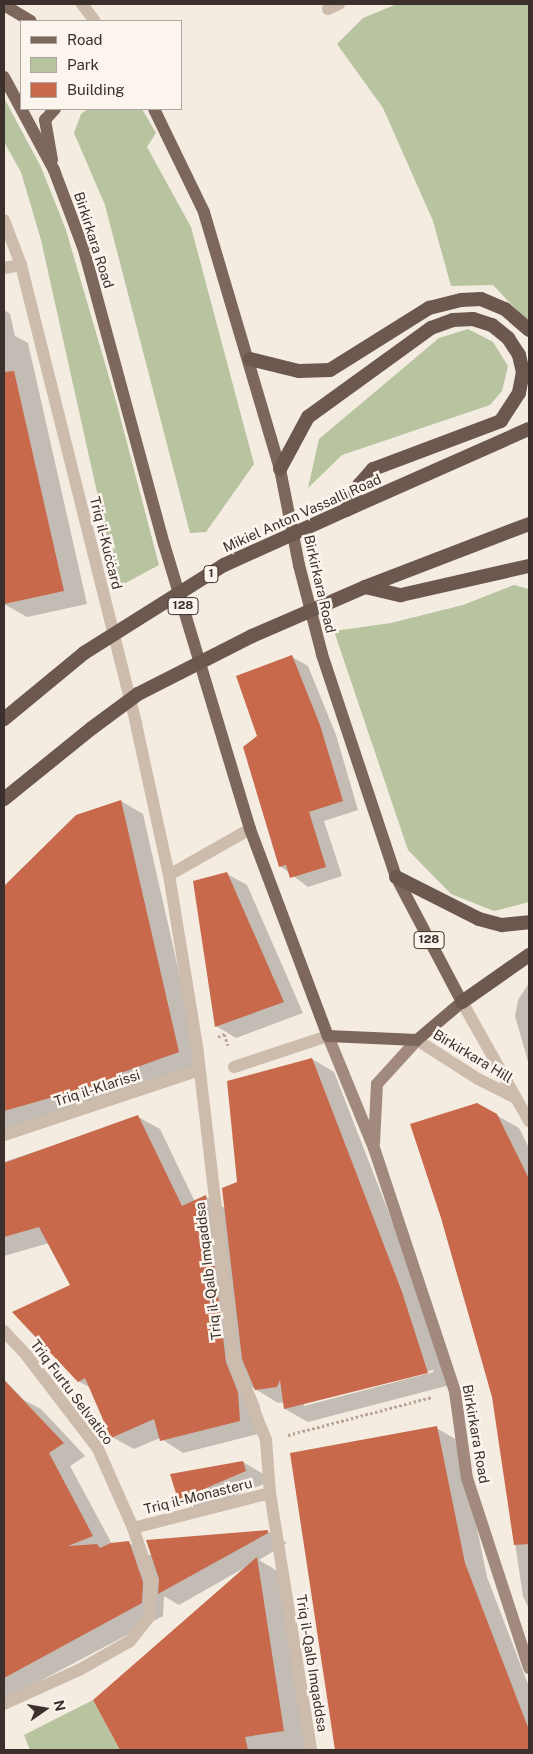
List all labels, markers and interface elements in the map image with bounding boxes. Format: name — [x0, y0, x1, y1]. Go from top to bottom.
legend — [20, 20, 182, 110]
text: Road — [67, 31, 103, 48]
text: Park — [67, 56, 99, 73]
text: Building — [67, 81, 125, 98]
street label: Birkirkara Road — [71, 190, 117, 290]
street label: Mikiel Anton Vassalli Road — [220, 470, 384, 556]
street label: Triq il-Kuċċard — [86, 495, 126, 591]
street label: Birkirkara Road — [301, 533, 339, 635]
road number: 1 — [202, 564, 220, 584]
road number: 128 — [167, 596, 199, 616]
road number: 128 — [413, 930, 445, 950]
street label: Birkirkara Hill — [430, 1026, 516, 1086]
street label: Triq il-Klarissi — [52, 1066, 142, 1110]
street label: Triq il-Qalb Imqaddsa — [191, 1201, 225, 1341]
street label: Triq Furtu Selvatico — [27, 1336, 117, 1448]
street label: Birkirkara Road — [459, 1383, 493, 1485]
street label: Triq il-Monasteru — [142, 1474, 254, 1518]
street label: Triq il-Qalb Imqaddsa — [293, 1593, 331, 1733]
north arrow — [20, 1684, 70, 1734]
text: N — [51, 1698, 69, 1713]

